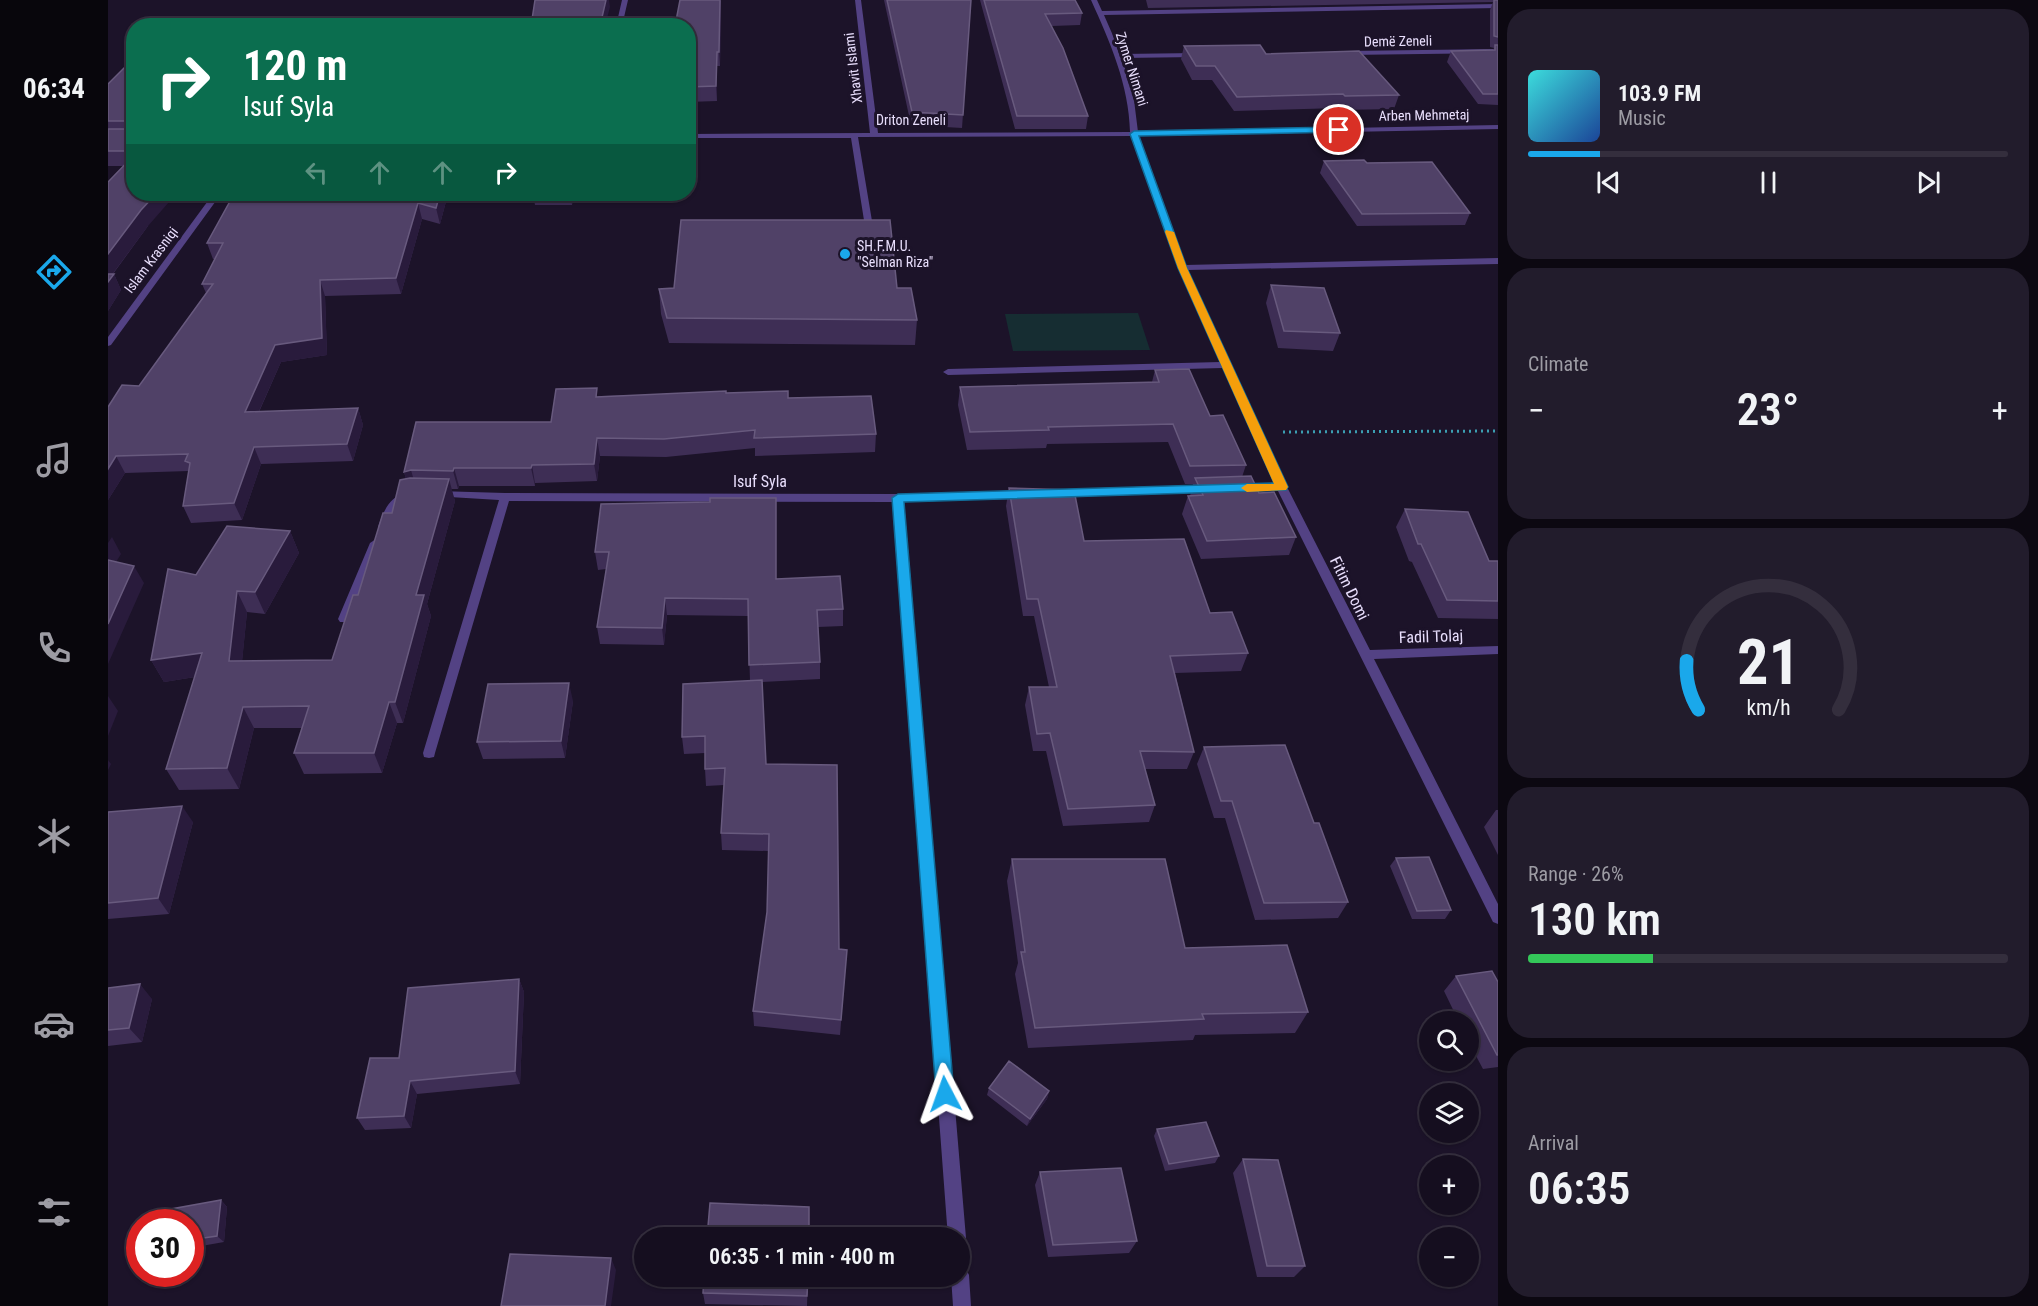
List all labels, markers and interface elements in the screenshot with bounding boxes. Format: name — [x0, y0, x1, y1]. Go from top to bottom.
street label: Zymer Nimani — [1113, 30, 1151, 108]
street label: Xhavit Islami — [841, 32, 865, 104]
street label: Demë Zeneli — [1364, 32, 1432, 50]
text: 120 m — [243, 41, 348, 90]
icon: right — [144, 42, 222, 120]
text: 06:34 — [23, 73, 85, 105]
text: 103.9 FM — [1618, 81, 1701, 106]
text: Isuf Syla — [243, 91, 334, 123]
pin — [1313, 104, 1364, 155]
street label: Arben Mehmetaj — [1378, 106, 1470, 124]
text: Music — [1618, 106, 1666, 130]
street label: Driton Zeneli — [876, 112, 946, 128]
icon: arrive — [1322, 113, 1355, 146]
icon: left — [300, 156, 333, 189]
icon: ahead — [363, 156, 396, 189]
icon: ahead — [426, 156, 459, 189]
icon: right — [489, 156, 522, 189]
icon: previous — [1592, 166, 1625, 199]
icon: pause — [1752, 166, 1785, 199]
icon: next — [1912, 166, 1945, 199]
street label: Islam Krasniqi — [121, 224, 181, 296]
place label: SH.F.M.U. "Selman Riza" — [857, 238, 933, 270]
marker: SH.F.M.U. "Selman Riza" — [838, 247, 852, 261]
icon: directions — [33, 251, 75, 293]
text: Climate — [1528, 352, 1588, 376]
text: 23° — [1737, 383, 1799, 436]
text: − — [1528, 391, 1545, 430]
text: + — [1992, 391, 2008, 430]
icon: music — [33, 439, 75, 481]
street label: Isuf Syla — [733, 472, 787, 491]
street label: Fitim Domi — [1326, 553, 1373, 623]
street label: Fadil Tolaj — [1399, 626, 1463, 647]
text: 21 — [1736, 626, 1800, 699]
icon: phone — [33, 627, 75, 669]
text: km/h — [1746, 695, 1790, 720]
icon: climate — [33, 815, 75, 857]
text: Range · 26% — [1528, 862, 1624, 886]
text: 130 km — [1528, 893, 1661, 946]
icon: car — [33, 1003, 75, 1045]
map controls — [1419, 1011, 1479, 1287]
button: search — [1419, 1011, 1479, 1071]
position arrow — [913, 1062, 977, 1126]
button: layers — [1419, 1083, 1479, 1143]
text: Arrival — [1528, 1131, 1579, 1155]
button: + — [1419, 1155, 1479, 1215]
text: 06:35 — [1528, 1162, 1630, 1215]
icon: filters — [33, 1191, 75, 1233]
speed limit sign: 30 — [126, 1209, 204, 1287]
button: − — [1419, 1227, 1479, 1287]
text: 06:35 · 1 min · 400 m — [709, 1244, 895, 1269]

